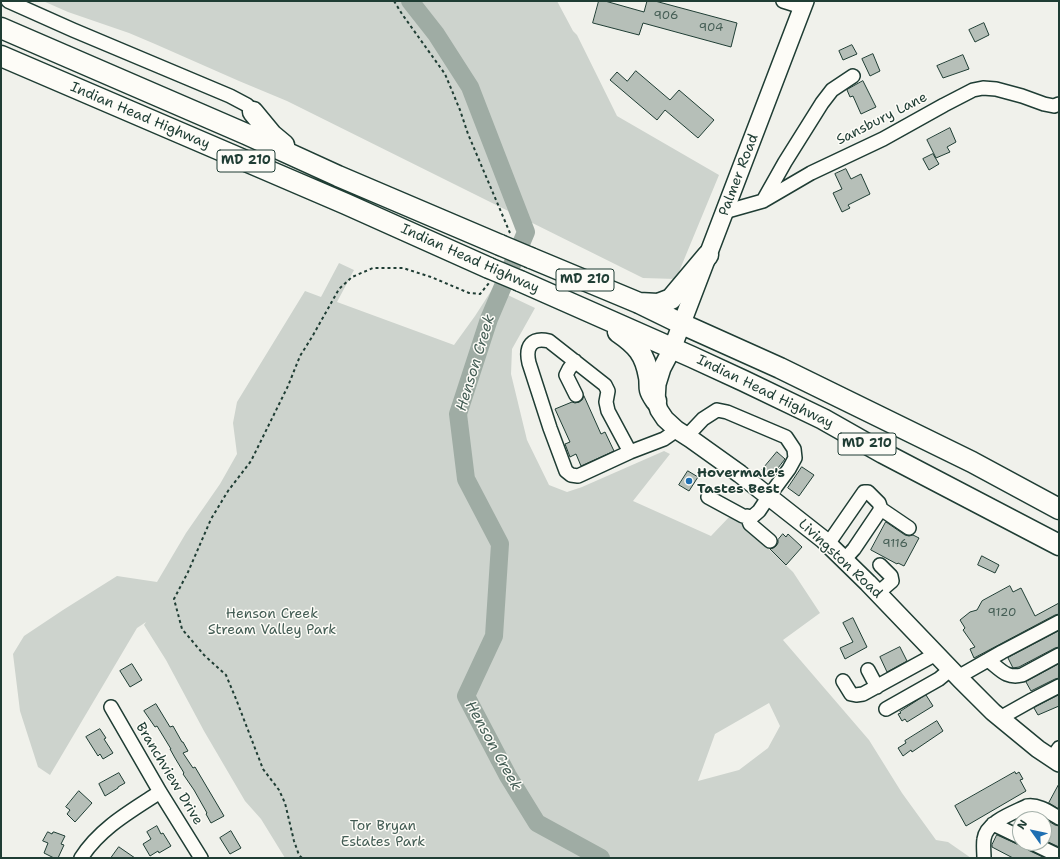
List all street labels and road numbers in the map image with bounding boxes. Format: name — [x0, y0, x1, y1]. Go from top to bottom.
street label: Indian Head Highway — [68, 79, 212, 153]
street label: Sansbury Lane — [834, 89, 930, 149]
street label: Palmer Road — [716, 132, 762, 218]
road number: MD 210 — [217, 150, 275, 172]
street label: Indian Head Highway — [398, 221, 542, 297]
road number: MD 210 — [556, 269, 614, 291]
street label: Indian Head Highway — [694, 352, 836, 432]
road number: MD 210 — [838, 433, 896, 455]
street label: Livingston Road — [795, 516, 885, 602]
street label: Branchview Drive — [132, 720, 206, 828]

